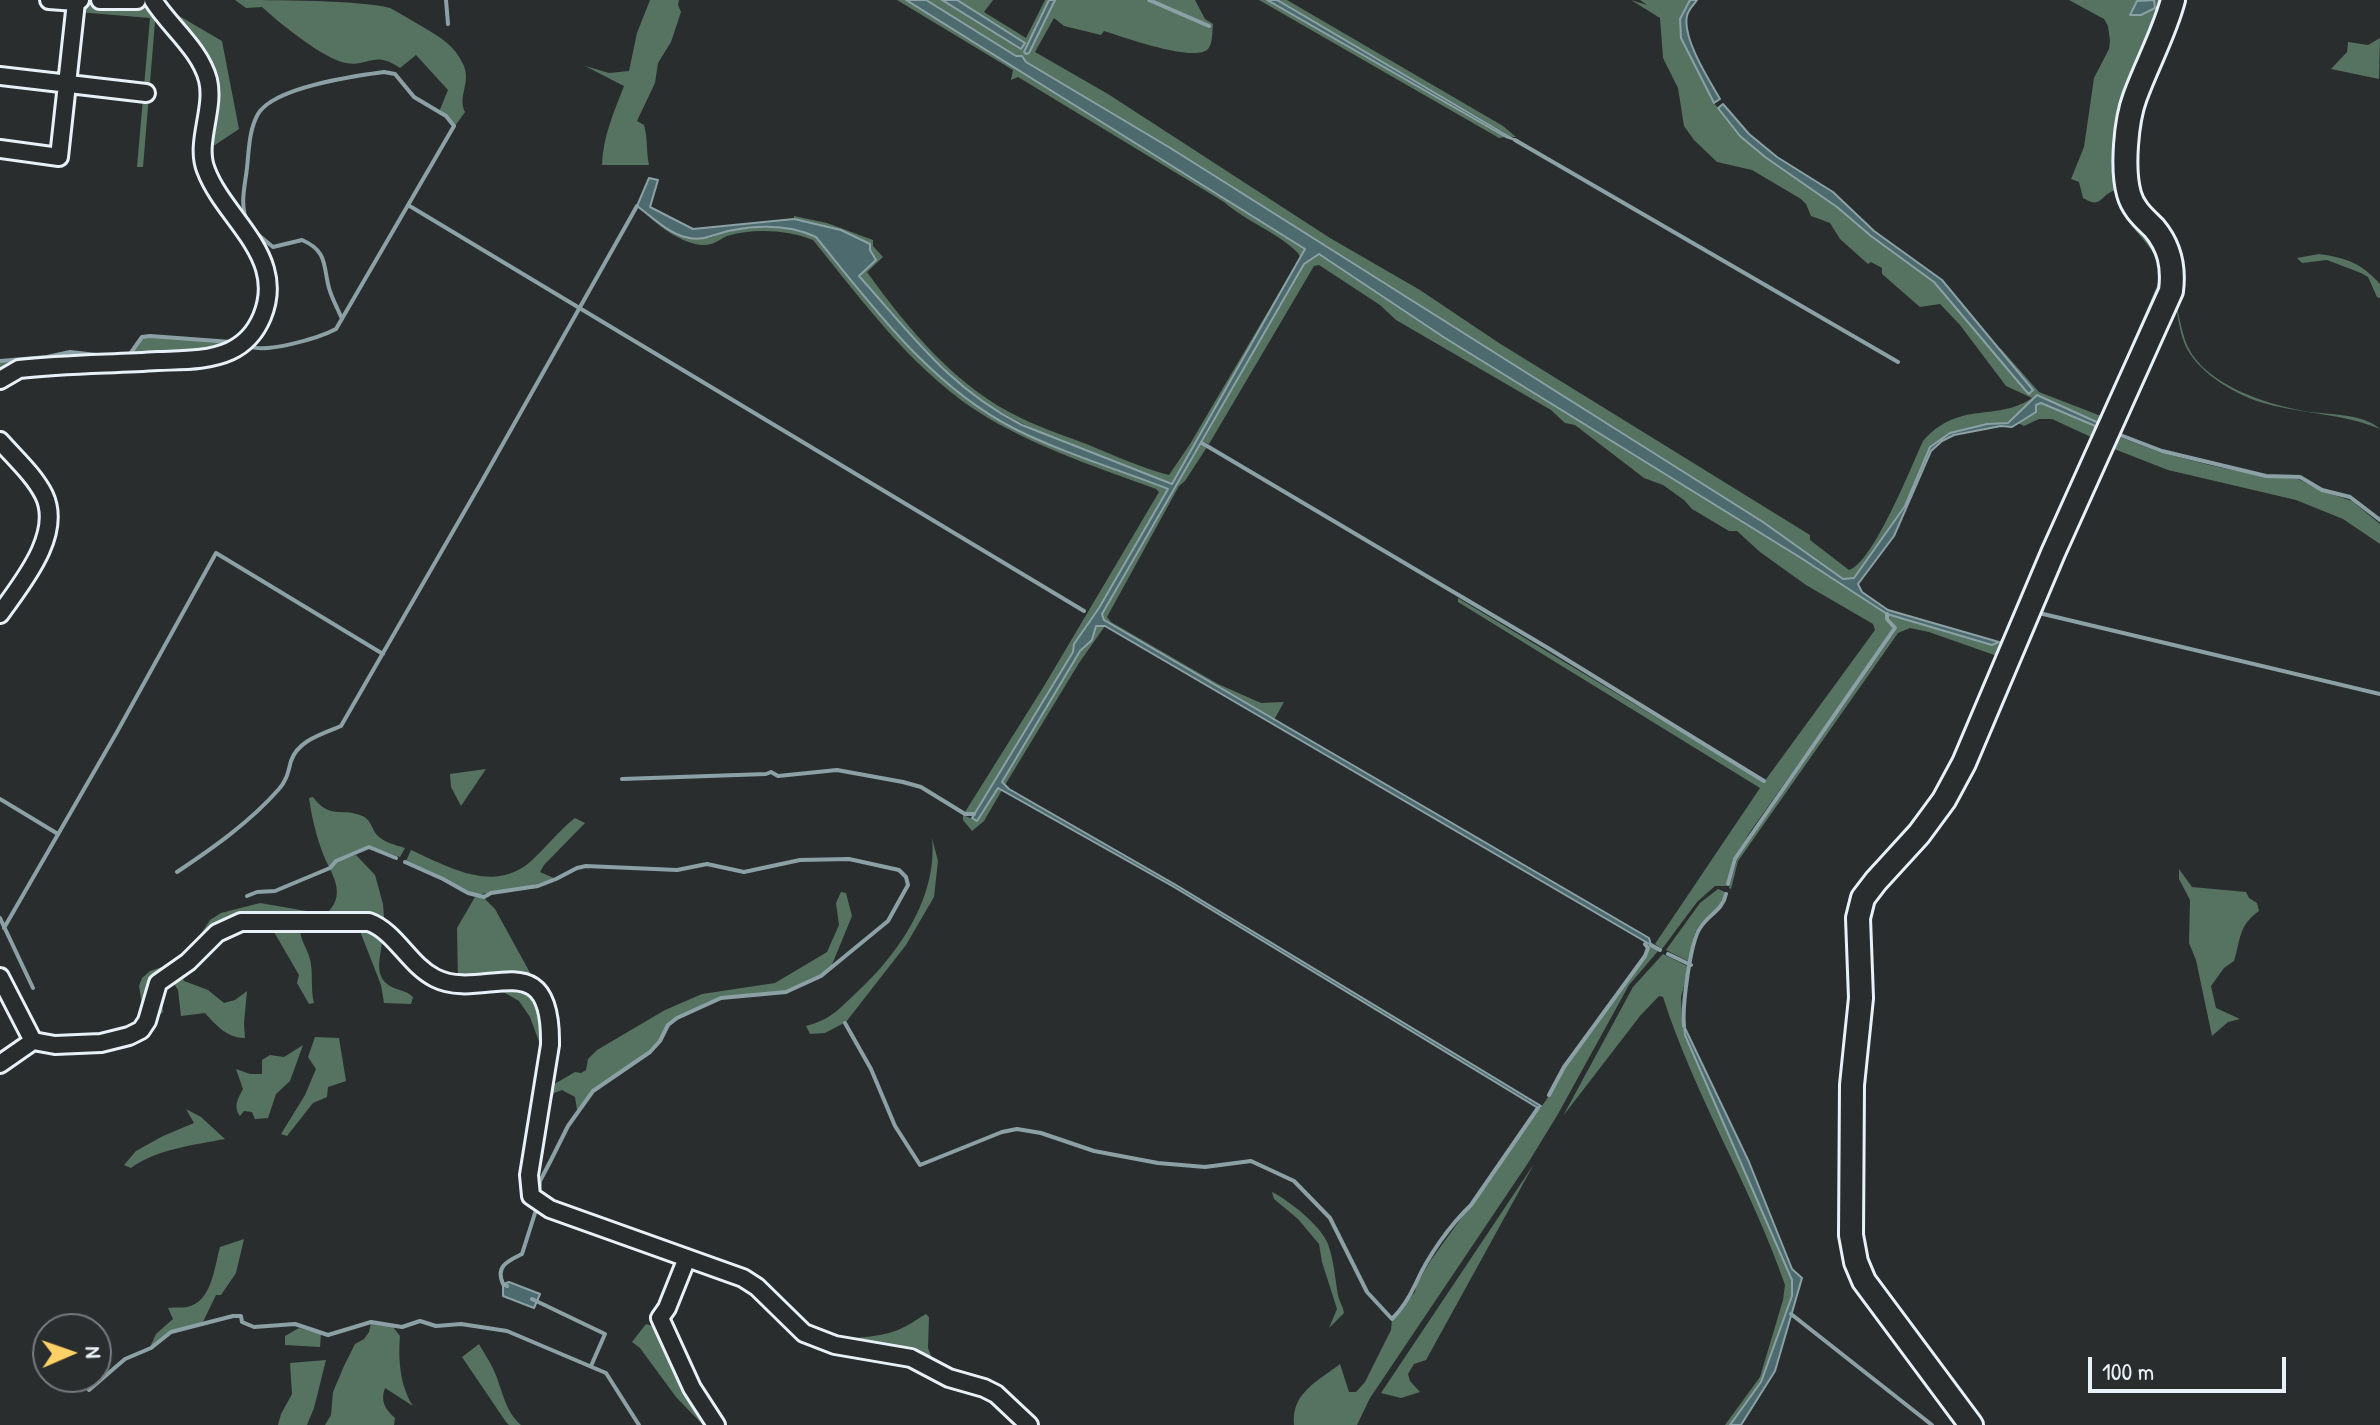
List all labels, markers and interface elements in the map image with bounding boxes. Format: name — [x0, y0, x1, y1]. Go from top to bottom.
north arrow — [32, 1313, 112, 1393]
scale bar — [2092, 1341, 2290, 1391]
text: N — [79, 1346, 109, 1359]
text: 100 m — [2102, 1355, 2154, 1387]

